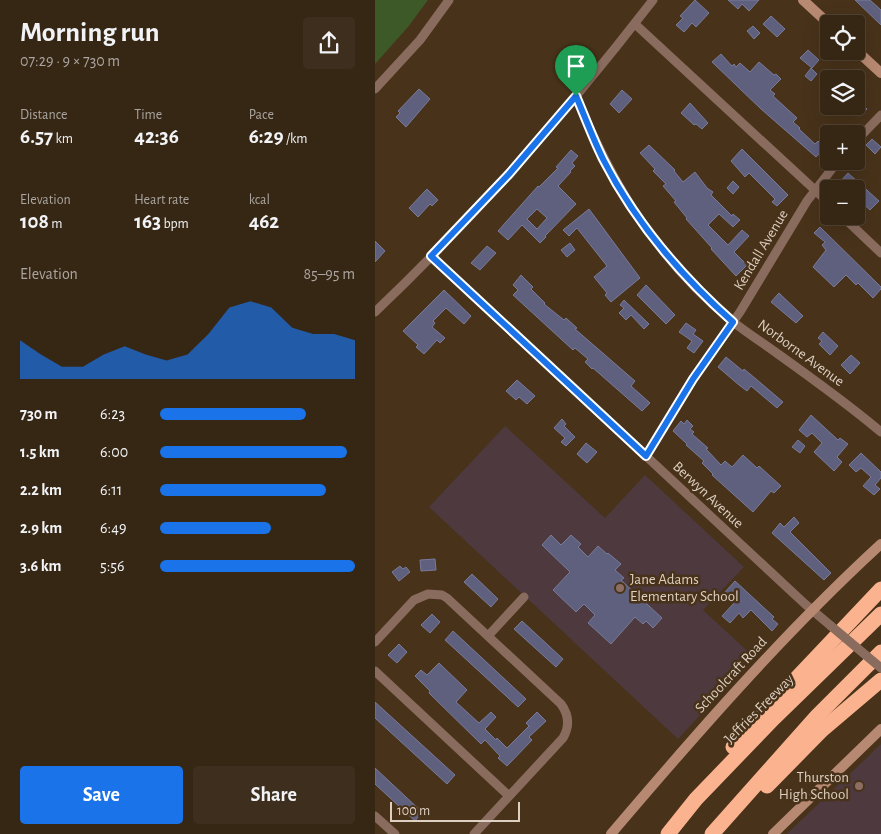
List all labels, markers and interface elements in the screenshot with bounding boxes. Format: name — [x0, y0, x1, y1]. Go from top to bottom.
map controls — [820, 15, 865, 225]
button: locate — [820, 15, 865, 60]
button: share — [303, 17, 355, 69]
text: Morning run — [20, 19, 160, 47]
pin — [555, 45, 597, 96]
icon: arrive — [562, 52, 590, 80]
text: 07:29 · 9 × 730 m — [20, 53, 120, 69]
button: layers — [820, 70, 865, 115]
text: Distance — [20, 108, 67, 122]
text: Time — [134, 108, 162, 122]
text: Pace — [249, 108, 274, 122]
button: + — [820, 125, 865, 170]
text: 6.57 — [20, 126, 53, 147]
text: 42:36 — [134, 126, 179, 147]
text: 6:29 — [249, 126, 284, 147]
text: km — [53, 132, 73, 146]
text: /km — [284, 132, 308, 146]
button: − — [820, 180, 865, 225]
text: Elevation — [20, 193, 71, 207]
text: Heart rate — [134, 193, 189, 207]
text: kcal — [249, 193, 270, 207]
street label: Kendall Avenue — [731, 207, 791, 293]
text: 108 — [20, 211, 49, 232]
text: 163 — [134, 211, 161, 232]
text: 462 — [249, 211, 279, 232]
text: m — [49, 217, 62, 231]
text: bpm — [161, 217, 189, 231]
text: Elevation — [20, 266, 78, 282]
text: 85–95 m — [303, 266, 355, 282]
street label: Norborne Avenue — [755, 317, 847, 389]
text: 730 m — [20, 406, 57, 422]
text: 6:23 — [100, 406, 125, 422]
text: 1.5 km — [20, 444, 60, 460]
text: 6:00 — [100, 444, 128, 460]
street label: Berwyn Avenue — [670, 459, 746, 531]
text: 2.2 km — [20, 482, 62, 498]
text: 6:11 — [100, 482, 122, 498]
text: 2.9 km — [20, 520, 62, 536]
text: 6:49 — [100, 520, 126, 536]
text: 3.6 km — [20, 558, 62, 574]
text: 5:56 — [100, 558, 125, 574]
place label: Jane Adams Elementary School — [630, 572, 739, 604]
marker: Jane Adams Elementary School — [614, 582, 626, 594]
street label: Schoolcraft Road — [692, 634, 770, 716]
street label: Jeffries Freeway — [721, 671, 797, 747]
button: Save — [20, 766, 183, 824]
button: Share — [193, 766, 355, 824]
place label: Thurston High School — [779, 770, 849, 802]
marker: Thurston High School — [853, 780, 865, 792]
scale bar — [390, 799, 520, 822]
text: 100 m — [397, 804, 430, 818]

